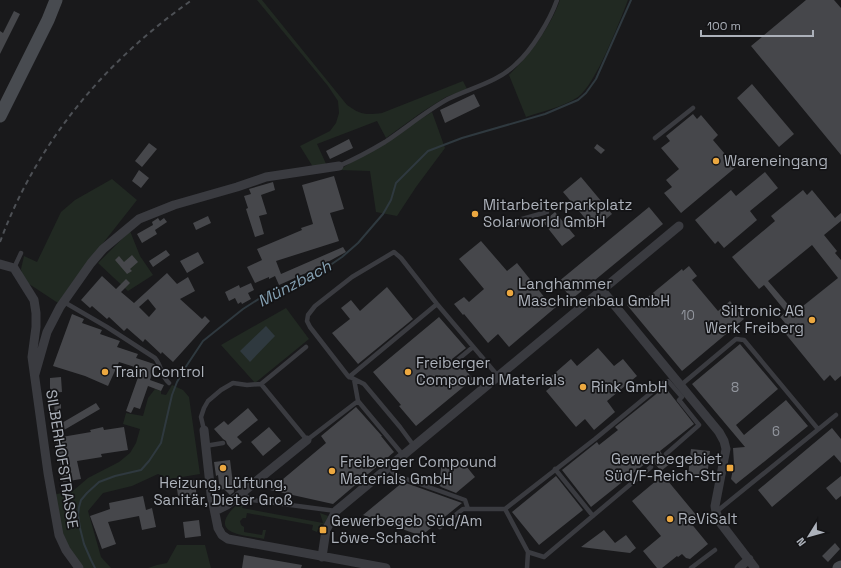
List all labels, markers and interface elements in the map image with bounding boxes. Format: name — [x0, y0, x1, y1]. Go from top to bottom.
scale bar — [701, 12, 813, 38]
text: 100 m — [707, 18, 741, 34]
place label: Wareneingang — [724, 151, 828, 170]
marker: Wareneingang — [711, 156, 721, 166]
place label: Mitarbeiterparkplatz Solarworld GmbH — [483, 195, 632, 231]
marker: Mitarbeiterparkplatz Solarworld GmbH — [470, 209, 480, 219]
water label: Münzbach — [254, 255, 336, 312]
place label: Langhammer Maschinenbau GmbH — [518, 274, 670, 310]
marker: Langhammer Maschinenbau GmbH — [505, 288, 515, 298]
place label: Siltronic AG Werk Freiberg — [705, 301, 804, 337]
house number: 10 — [681, 307, 695, 324]
marker: Siltronic AG Werk Freiberg — [807, 315, 817, 325]
place label: Freiberger Compound Materials — [416, 353, 565, 389]
place label: Train Control — [113, 362, 205, 381]
marker: Train Control — [100, 367, 110, 377]
marker: Freiberger Compound Materials — [403, 367, 413, 377]
place label: Rink GmbH — [591, 377, 668, 396]
house number: 8 — [731, 379, 739, 396]
marker: Rink GmbH — [578, 382, 588, 392]
street label: SILBERHOFSTRASSE — [42, 388, 83, 530]
house number: 6 — [772, 423, 780, 440]
place label: Gewerbegebiet Süd/F-Reich-Str — [605, 449, 722, 485]
place label: Freiberger Compound Materials GmbH — [340, 452, 497, 488]
marker: Heizung, Lüftung, Sanitär, Dieter Groß — [218, 463, 228, 473]
marker: Gewerbegebiet Süd/F-Reich-Str — [725, 463, 735, 473]
marker: Freiberger Compound Materials GmbH — [327, 466, 337, 476]
place label: Heizung, Lüftung, Sanitär, Dieter Groß — [153, 473, 293, 509]
place label: ReViSalt — [678, 509, 738, 528]
place label: Gewerbegeb Süd/Am Löwe-Schacht — [331, 511, 482, 547]
marker: ReViSalt — [665, 514, 675, 524]
north arrow — [789, 516, 829, 556]
marker: Gewerbegeb Süd/Am Löwe-Schacht — [318, 525, 328, 535]
text: N — [793, 535, 809, 549]

